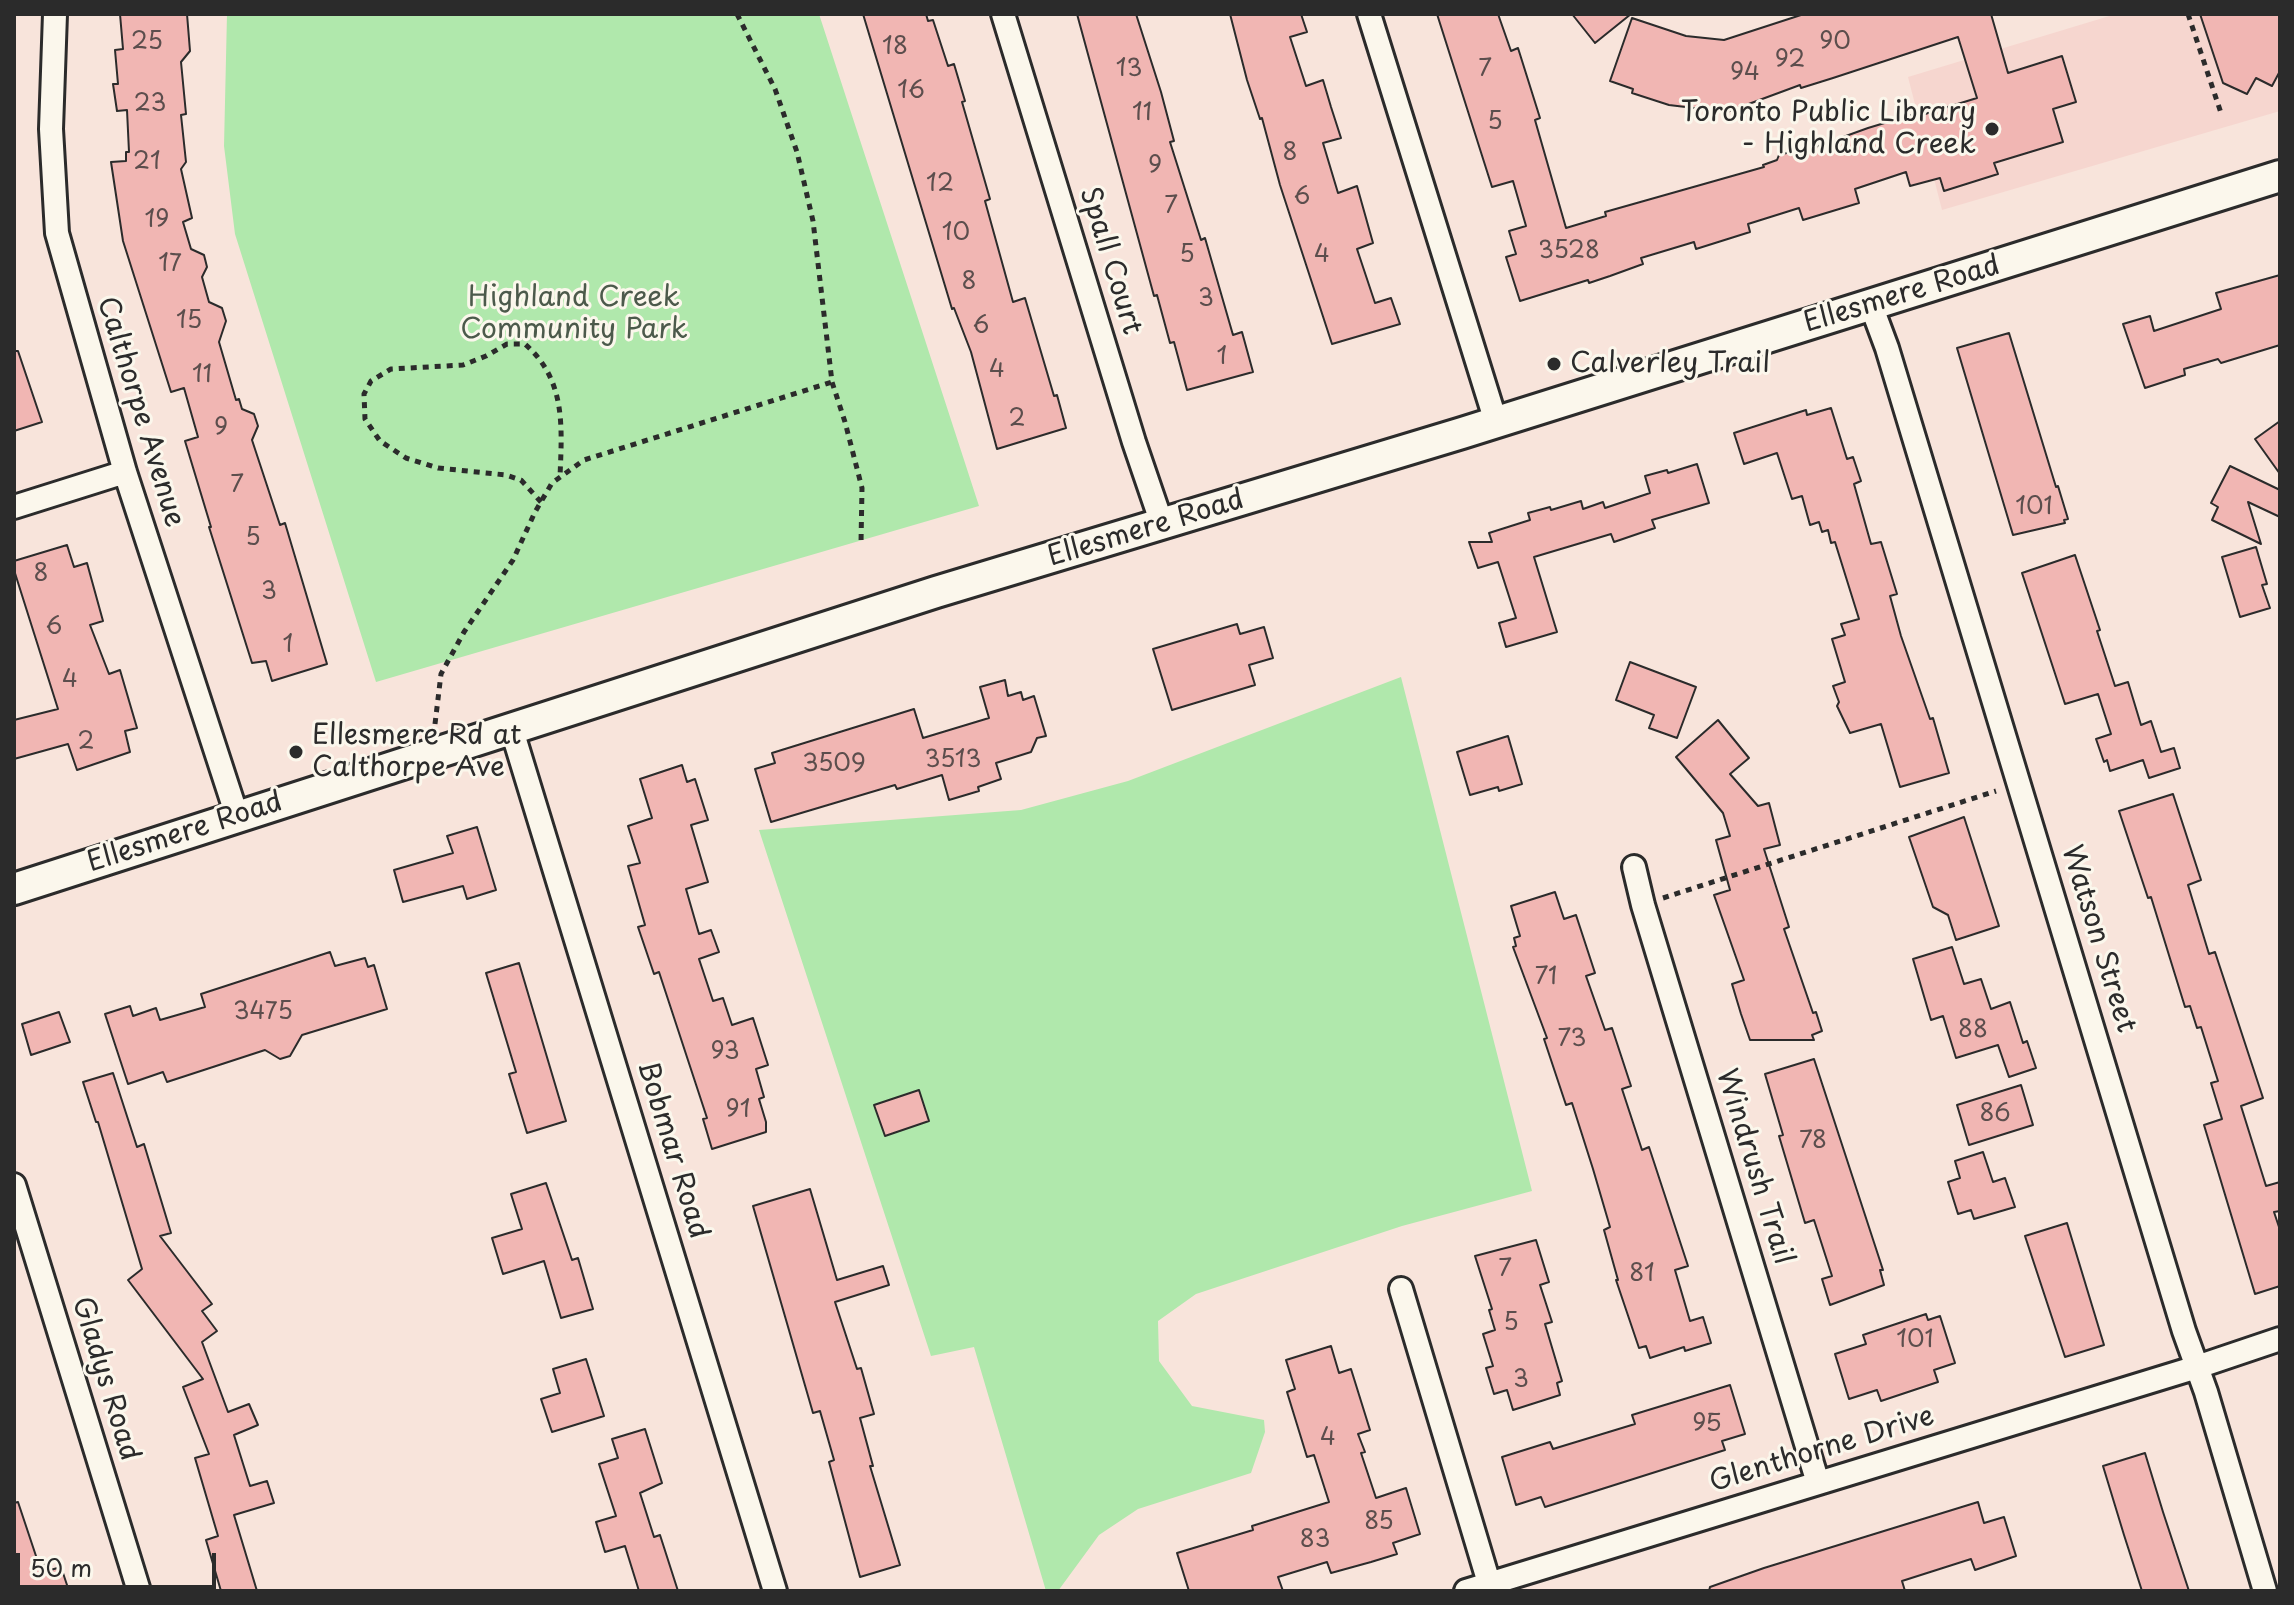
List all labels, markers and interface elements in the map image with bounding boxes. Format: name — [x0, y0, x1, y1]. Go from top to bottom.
house number: 25 — [131, 28, 163, 56]
house number: 90 — [1819, 28, 1851, 56]
house number: 18 — [882, 33, 908, 61]
house number: 92 — [1775, 46, 1805, 74]
house number: 13 — [1116, 55, 1142, 83]
house number: 7 — [1478, 55, 1492, 83]
house number: 94 — [1730, 59, 1760, 87]
house number: 16 — [897, 77, 925, 105]
house number: 23 — [134, 90, 166, 118]
place label: Toronto Public Library - Highland Creek — [1681, 96, 1976, 162]
house number: 11 — [1132, 99, 1152, 127]
house number: 5 — [1487, 108, 1503, 136]
marker: Toronto Public Library - Highland Creek — [1983, 120, 2001, 138]
house number: 8 — [1283, 139, 1297, 167]
house number: 21 — [133, 148, 161, 176]
house number: 9 — [1148, 152, 1162, 180]
house number: 12 — [926, 170, 954, 198]
street label: Spall Court — [1072, 183, 1148, 339]
house number: 6 — [1294, 183, 1310, 211]
house number: 7 — [1164, 192, 1178, 220]
house number: 19 — [145, 206, 169, 234]
house number: 10 — [942, 219, 970, 247]
house number: 3528 — [1538, 237, 1600, 265]
house number: 5 — [1179, 241, 1195, 269]
house number: 4 — [1314, 241, 1330, 269]
street label: Ellesmere Road — [1800, 249, 2004, 341]
house number: 17 — [158, 250, 182, 278]
house number: 8 — [962, 268, 976, 296]
park label: Highland Creek Community Park — [460, 281, 688, 347]
house number: 3 — [1198, 285, 1214, 313]
street label: Calthorpe Avenue — [89, 293, 191, 531]
house number: 15 — [176, 307, 202, 335]
house number: 6 — [973, 312, 989, 340]
house number: 1 — [1217, 343, 1227, 371]
place label: Calverley Trail — [1570, 347, 1770, 381]
marker: Calverley Trail — [1545, 355, 1563, 373]
house number: 4 — [989, 356, 1005, 384]
house number: 11 — [192, 361, 212, 389]
house number: 2 — [1009, 405, 1025, 433]
house number: 9 — [214, 414, 228, 442]
house number: 7 — [230, 471, 244, 499]
street label: Ellesmere Road — [1044, 483, 1248, 575]
house number: 101 — [2015, 493, 2053, 521]
house number: 5 — [245, 524, 261, 552]
house number: 8 — [34, 560, 48, 588]
house number: 3 — [261, 578, 277, 606]
house number: 6 — [46, 613, 62, 641]
house number: 1 — [283, 631, 293, 659]
house number: 4 — [62, 666, 78, 694]
place label: Ellesmere Rd at Calthorpe Ave — [312, 719, 521, 785]
house number: 2 — [78, 728, 94, 756]
marker: Ellesmere Rd at Calthorpe Ave — [287, 743, 305, 761]
house number: 3513 — [925, 746, 981, 774]
house number: 3509 — [802, 750, 866, 778]
street label: Ellesmere Road — [83, 786, 287, 880]
street label: Watson Street — [2054, 841, 2142, 1037]
house number: 71 — [1535, 963, 1557, 991]
house number: 3475 — [233, 998, 293, 1026]
house number: 88 — [1958, 1016, 1988, 1044]
house number: 73 — [1558, 1025, 1586, 1053]
house number: 93 — [710, 1038, 740, 1066]
street label: Bobmar Road — [629, 1057, 715, 1243]
street label: Windrush Trail — [1708, 1065, 1800, 1269]
house number: 91 — [726, 1096, 750, 1124]
house number: 86 — [1979, 1100, 2011, 1128]
house number: 78 — [1799, 1127, 1827, 1155]
house number: 7 — [1498, 1255, 1512, 1283]
house number: 81 — [1629, 1260, 1655, 1288]
street label: Gladys Road — [64, 1293, 146, 1465]
house number: 5 — [1503, 1309, 1519, 1337]
house number: 101 — [1896, 1326, 1934, 1354]
house number: 3 — [1513, 1366, 1529, 1394]
street label: Glenthorne Drive — [1706, 1400, 1938, 1500]
house number: 95 — [1692, 1410, 1722, 1438]
house number: 4 — [1320, 1424, 1336, 1452]
house number: 85 — [1364, 1508, 1394, 1536]
house number: 83 — [1300, 1526, 1330, 1554]
scale bar — [20, 1537, 220, 1587]
text: 50 m — [30, 1549, 92, 1585]

